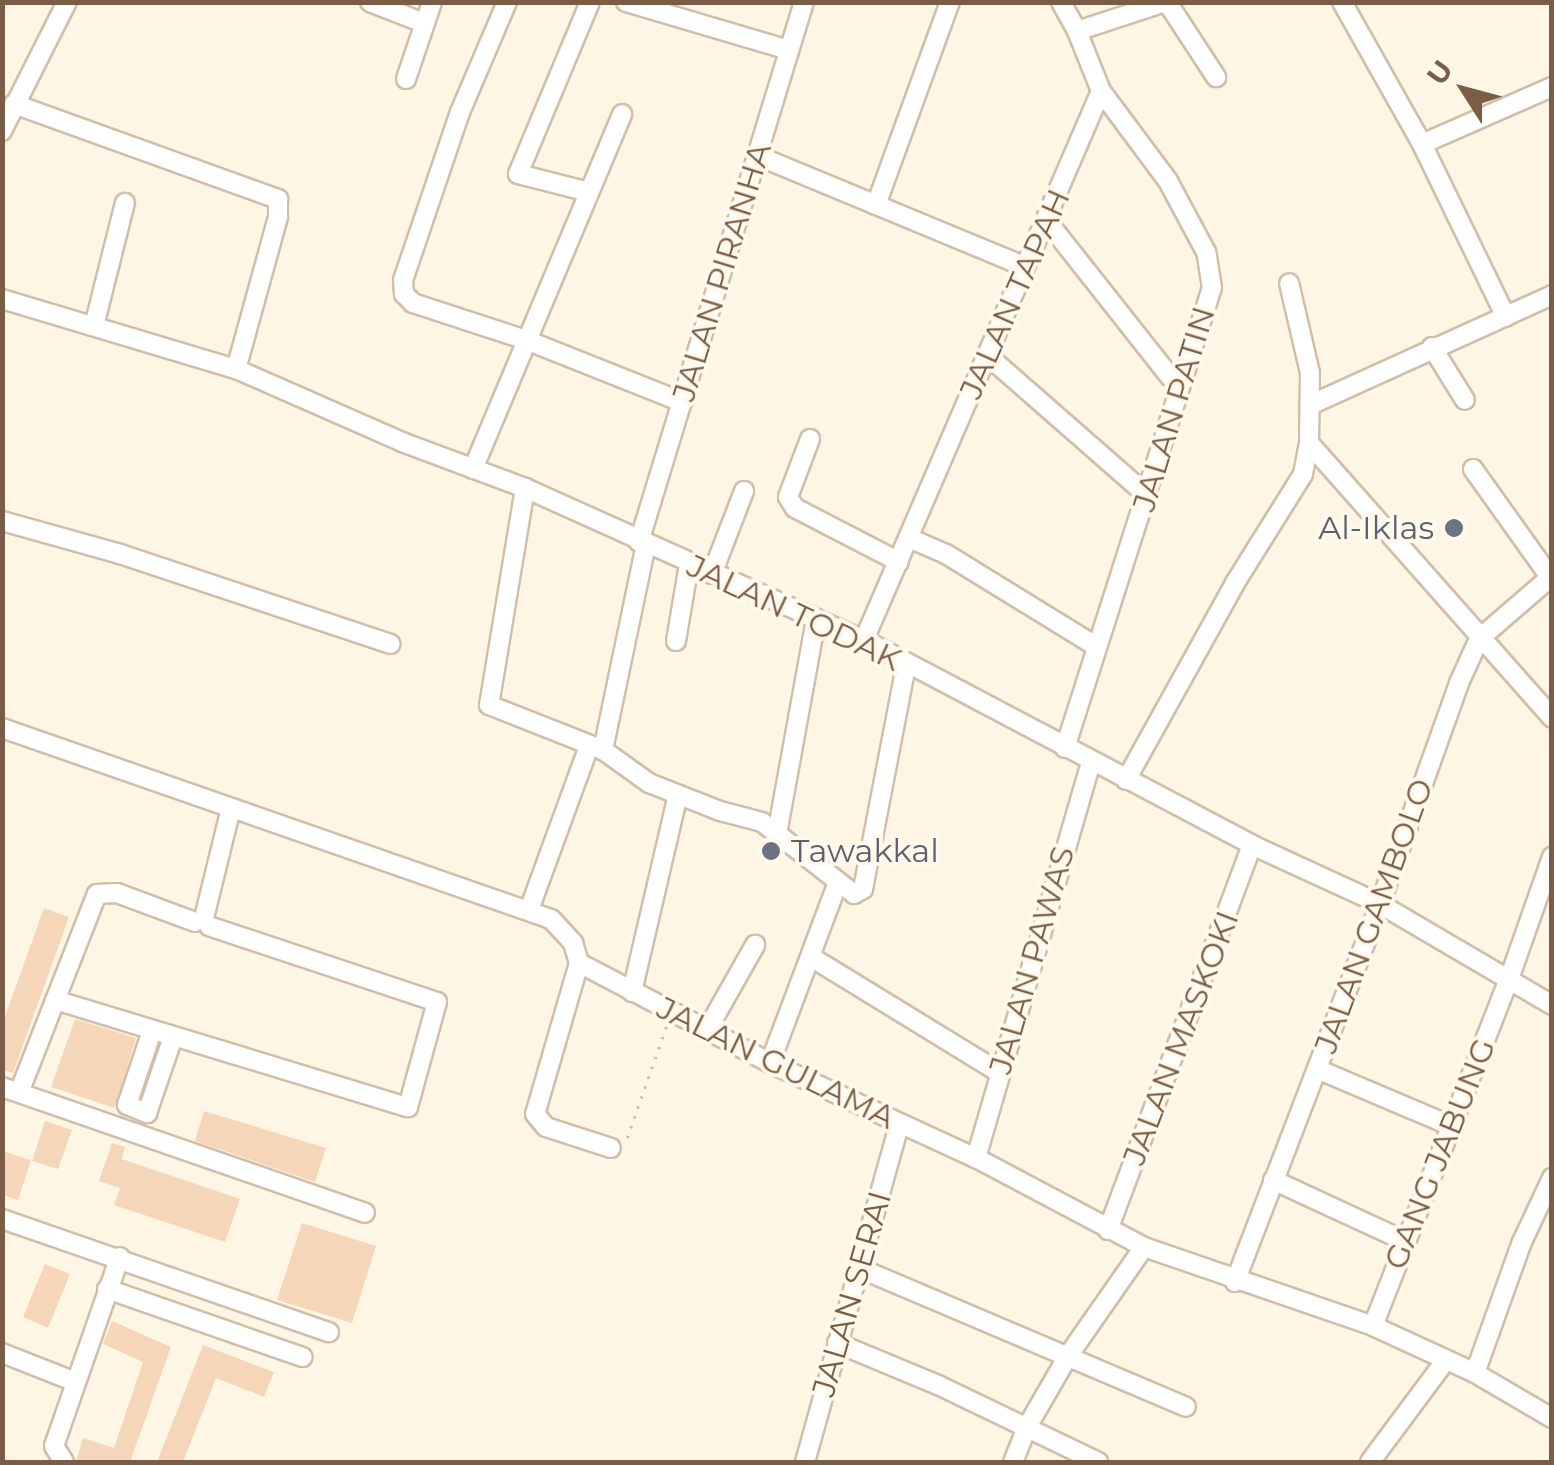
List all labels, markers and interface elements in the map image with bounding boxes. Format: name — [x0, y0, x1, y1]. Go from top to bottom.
north arrow — [1414, 40, 1514, 140]
text: U — [1419, 53, 1460, 91]
street label: JALAN PIRANHA — [664, 138, 780, 406]
street label: JALAN TAPAH — [952, 183, 1078, 405]
street label: JALAN PATIN — [1125, 302, 1223, 516]
place label: Al-Iklas — [1318, 509, 1434, 547]
marker: Al-Iklas — [1443, 517, 1465, 539]
street label: JALAN TODAK — [681, 547, 907, 679]
street label: JALAN GAMBOLO — [1307, 774, 1441, 1058]
place label: Tawakkal — [791, 832, 939, 870]
marker: Tawakkal — [760, 840, 782, 862]
street label: JALAN PAWAS — [981, 842, 1083, 1078]
street label: JALAN MASKOKI — [1115, 906, 1247, 1170]
street label: JALAN GULAMA — [651, 989, 901, 1137]
street label: GANG JABUNG — [1376, 1033, 1504, 1275]
street label: JALAN SERAI — [804, 1187, 900, 1401]

